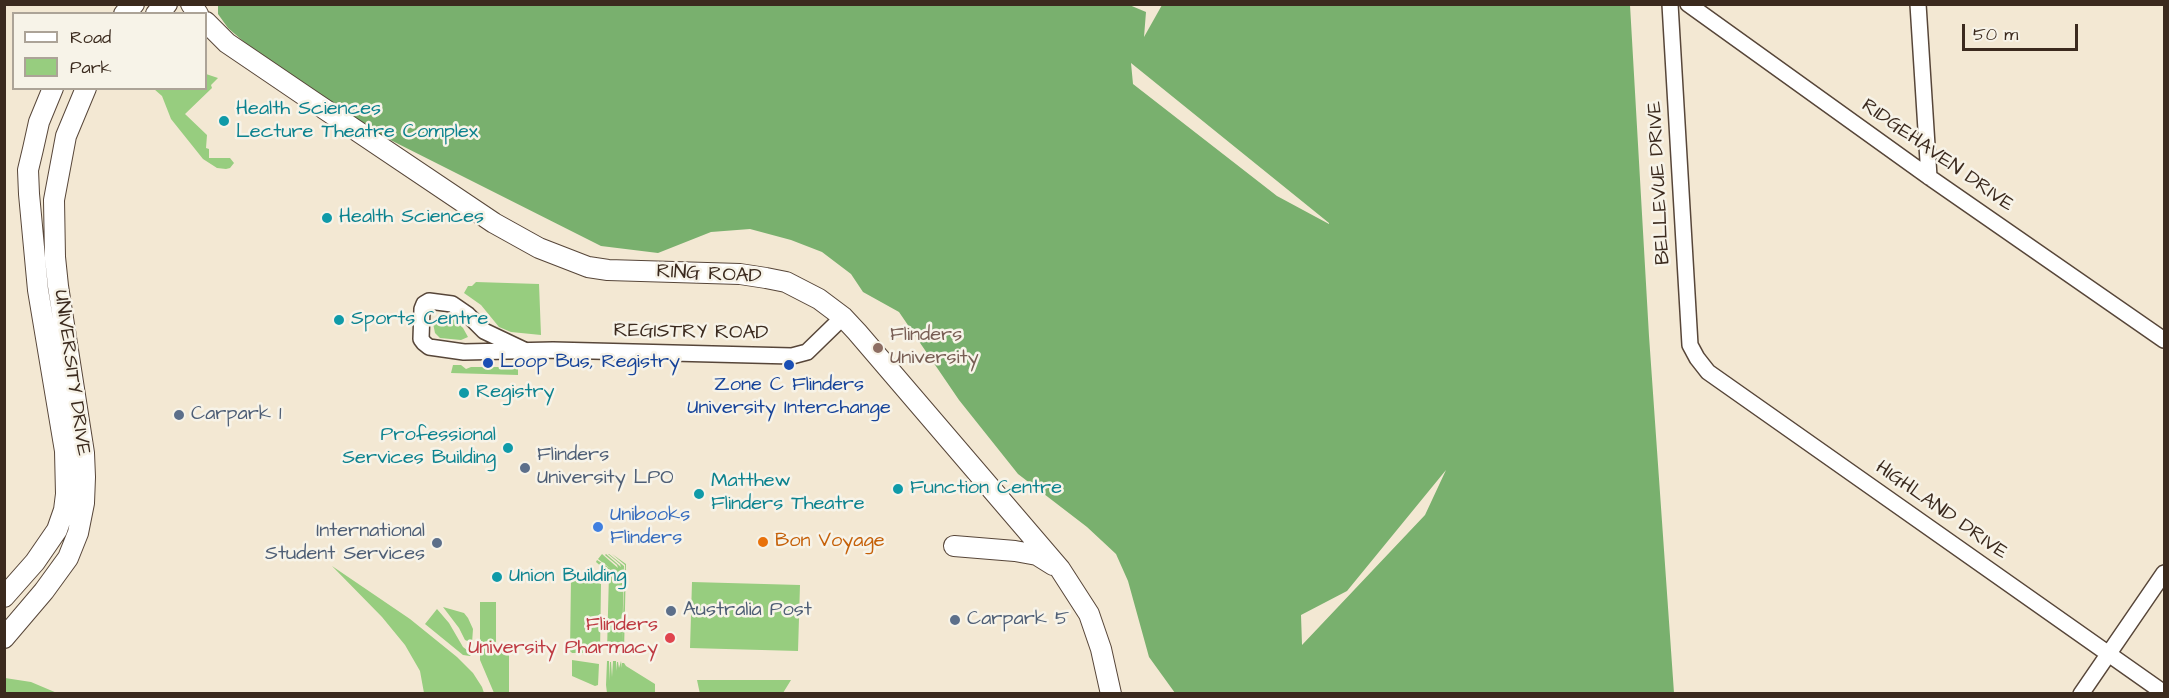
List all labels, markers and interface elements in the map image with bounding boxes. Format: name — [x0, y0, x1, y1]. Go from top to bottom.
legend — [12, 12, 207, 90]
scale bar — [1965, 12, 2080, 50]
text: 50 m — [1973, 22, 2018, 47]
text: Road — [70, 25, 111, 50]
text: Park — [70, 55, 112, 80]
street label: RIDGEHAVEN DRIVE — [1856, 94, 2018, 218]
place label: Health Sciences Lecture Theatre Complex — [236, 98, 478, 145]
street label: BELLEVUE DRIVE — [1644, 101, 1676, 265]
marker: Health Sciences Lecture Theatre Complex — [217, 114, 231, 128]
place label: Health Sciences — [339, 206, 484, 230]
marker: Health Sciences — [320, 211, 334, 225]
street label: RING ROAD — [656, 260, 762, 290]
street label: UNIVERSITY DRIVE — [47, 289, 95, 457]
place label: Sports Centre — [351, 308, 488, 332]
marker: Sports Centre — [332, 313, 346, 327]
street label: REGISTRY ROAD — [613, 320, 769, 346]
place label: Flinders University — [890, 324, 979, 371]
marker: Flinders University — [871, 341, 885, 355]
place label: Loop Bus, Registry — [500, 351, 680, 375]
marker: Loop Bus, Registry — [481, 356, 495, 370]
marker: Zone C Flinders University Interchange — [782, 358, 796, 372]
place label: Zone C Flinders University Interchange — [687, 374, 891, 421]
place label: Registry — [476, 381, 555, 405]
marker: Registry — [457, 386, 471, 400]
place label: Carpark 1 — [191, 403, 282, 427]
marker: Carpark 1 — [172, 408, 186, 422]
place label: Professional Services Building — [342, 424, 496, 471]
marker: Professional Services Building — [501, 441, 515, 455]
place label: Flinders University LPO — [537, 444, 674, 491]
street label: HIGHLAND DRIVE — [1870, 456, 2012, 566]
marker: Flinders University LPO — [518, 461, 532, 475]
place label: Matthew Flinders Theatre — [711, 470, 864, 517]
place label: Function Centre — [910, 477, 1062, 501]
marker: Function Centre — [891, 482, 905, 496]
marker: Matthew Flinders Theatre — [692, 487, 706, 501]
place label: Unibooks Flinders — [610, 504, 690, 551]
place label: International Student Services — [265, 520, 425, 567]
marker: Unibooks Flinders — [591, 520, 605, 534]
place label: Bon Voyage — [775, 530, 885, 554]
marker: Bon Voyage — [756, 535, 770, 549]
marker: International Student Services — [430, 536, 444, 550]
place label: Union Building — [509, 565, 627, 589]
marker: Union Building — [490, 570, 504, 584]
place label: Australia Post — [683, 599, 812, 623]
marker: Australia Post — [664, 604, 678, 618]
place label: Carpark 5 — [967, 608, 1069, 632]
marker: Carpark 5 — [948, 613, 962, 627]
place label: Flinders University Pharmacy — [468, 614, 658, 661]
marker: Flinders University Pharmacy — [663, 631, 677, 645]

